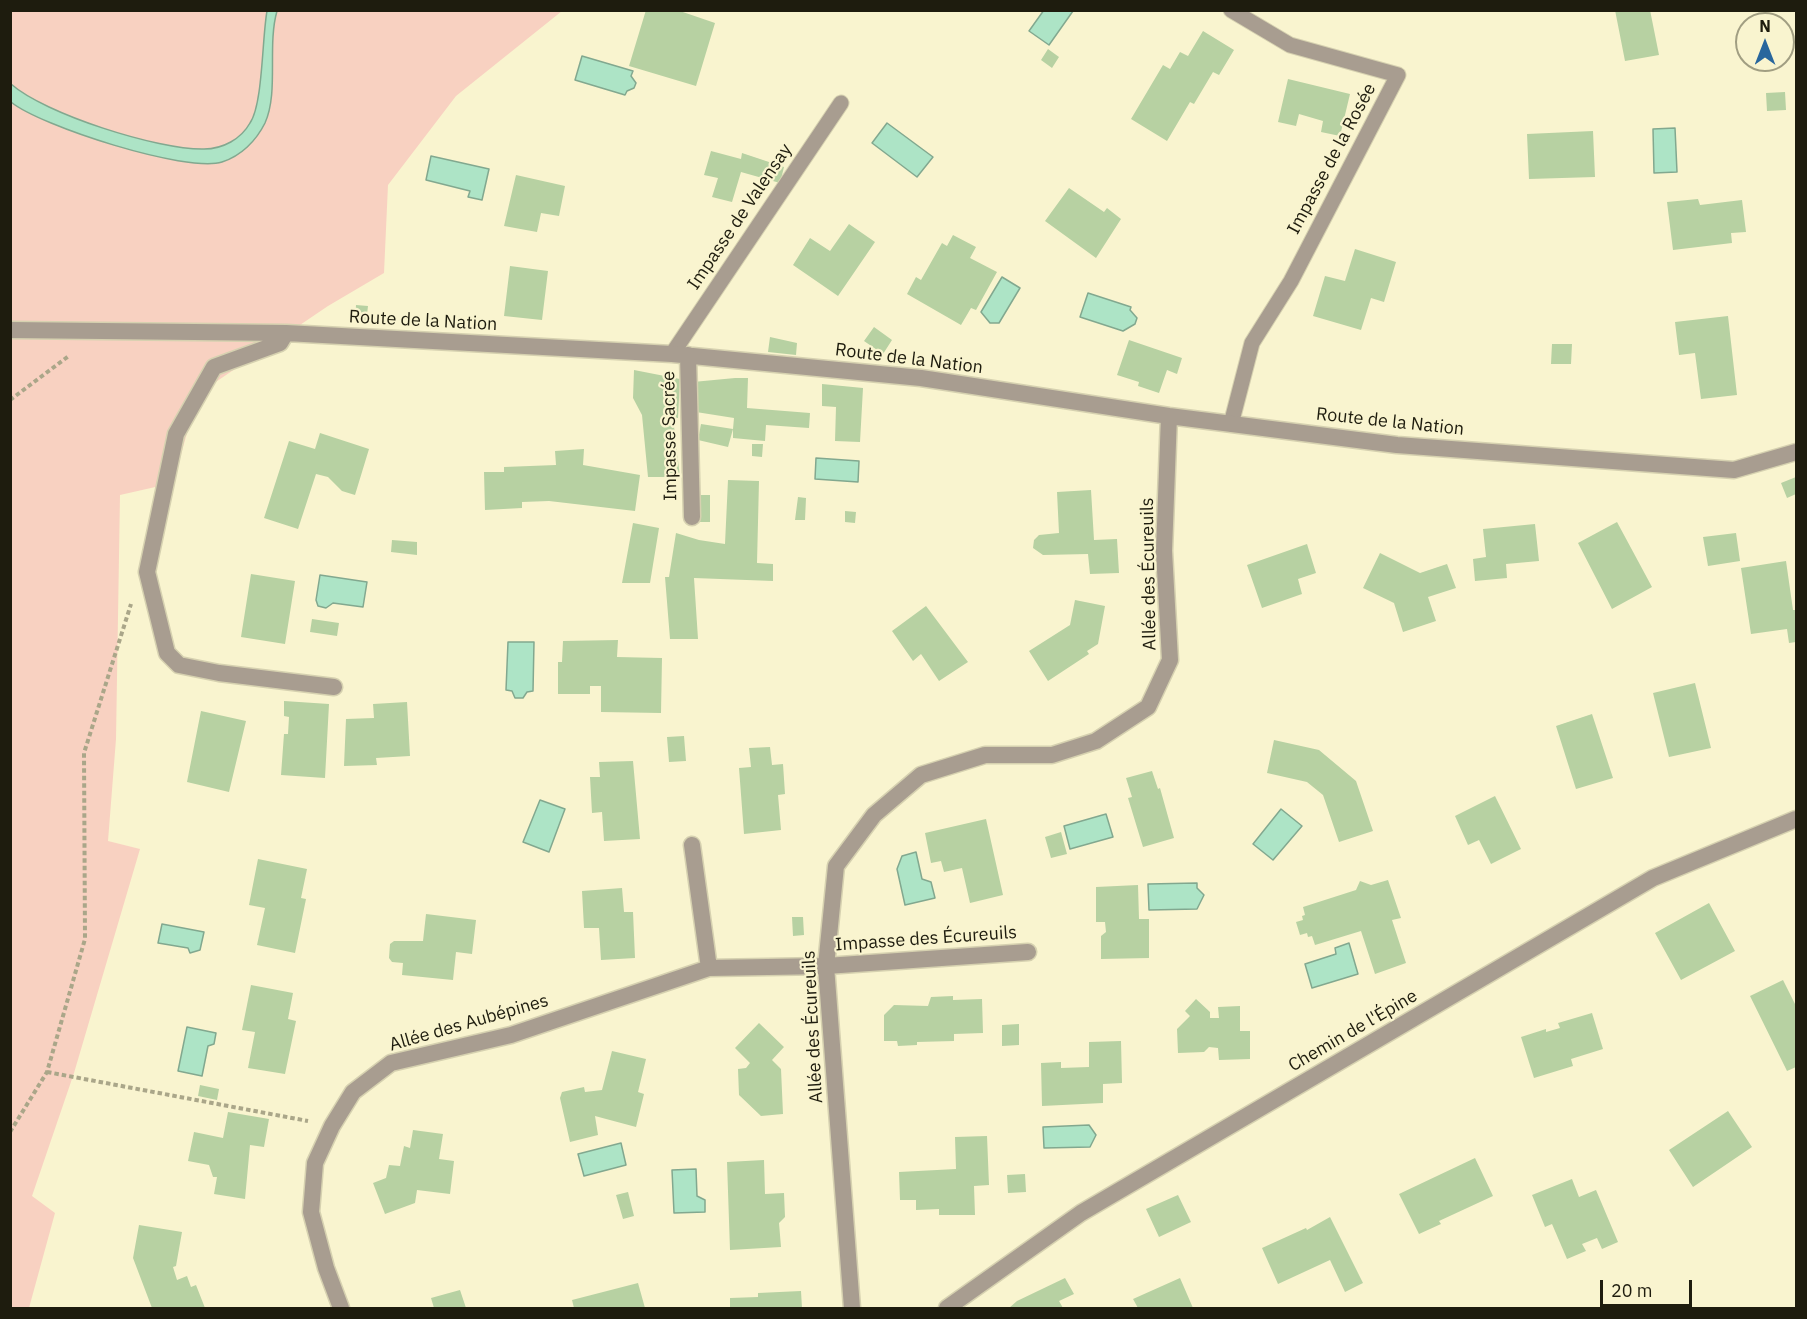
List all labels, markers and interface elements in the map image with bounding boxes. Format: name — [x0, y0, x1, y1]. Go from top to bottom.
north arrow — [1735, 12, 1795, 72]
text: N — [1759, 16, 1771, 36]
street label: Impasse de la Rosée — [1283, 80, 1381, 238]
street label: Impasse de Valensay — [683, 140, 797, 294]
street label: Route de la Nation — [348, 306, 498, 336]
street label: Route de la Nation — [834, 339, 984, 379]
street label: Impasse Sacrée — [658, 371, 682, 501]
street label: Route de la Nation — [1315, 403, 1465, 441]
street label: Allée des Écureuils — [1137, 497, 1161, 651]
street label: Impasse des Écureuils — [834, 922, 1018, 956]
street label: Allée des Écureuils — [798, 950, 828, 1104]
street label: Chemin de l'Épine — [1285, 985, 1421, 1077]
street label: Allée des Aubépines — [387, 990, 551, 1056]
scale bar — [1603, 1268, 1694, 1306]
text: 20 m — [1611, 1279, 1653, 1302]

